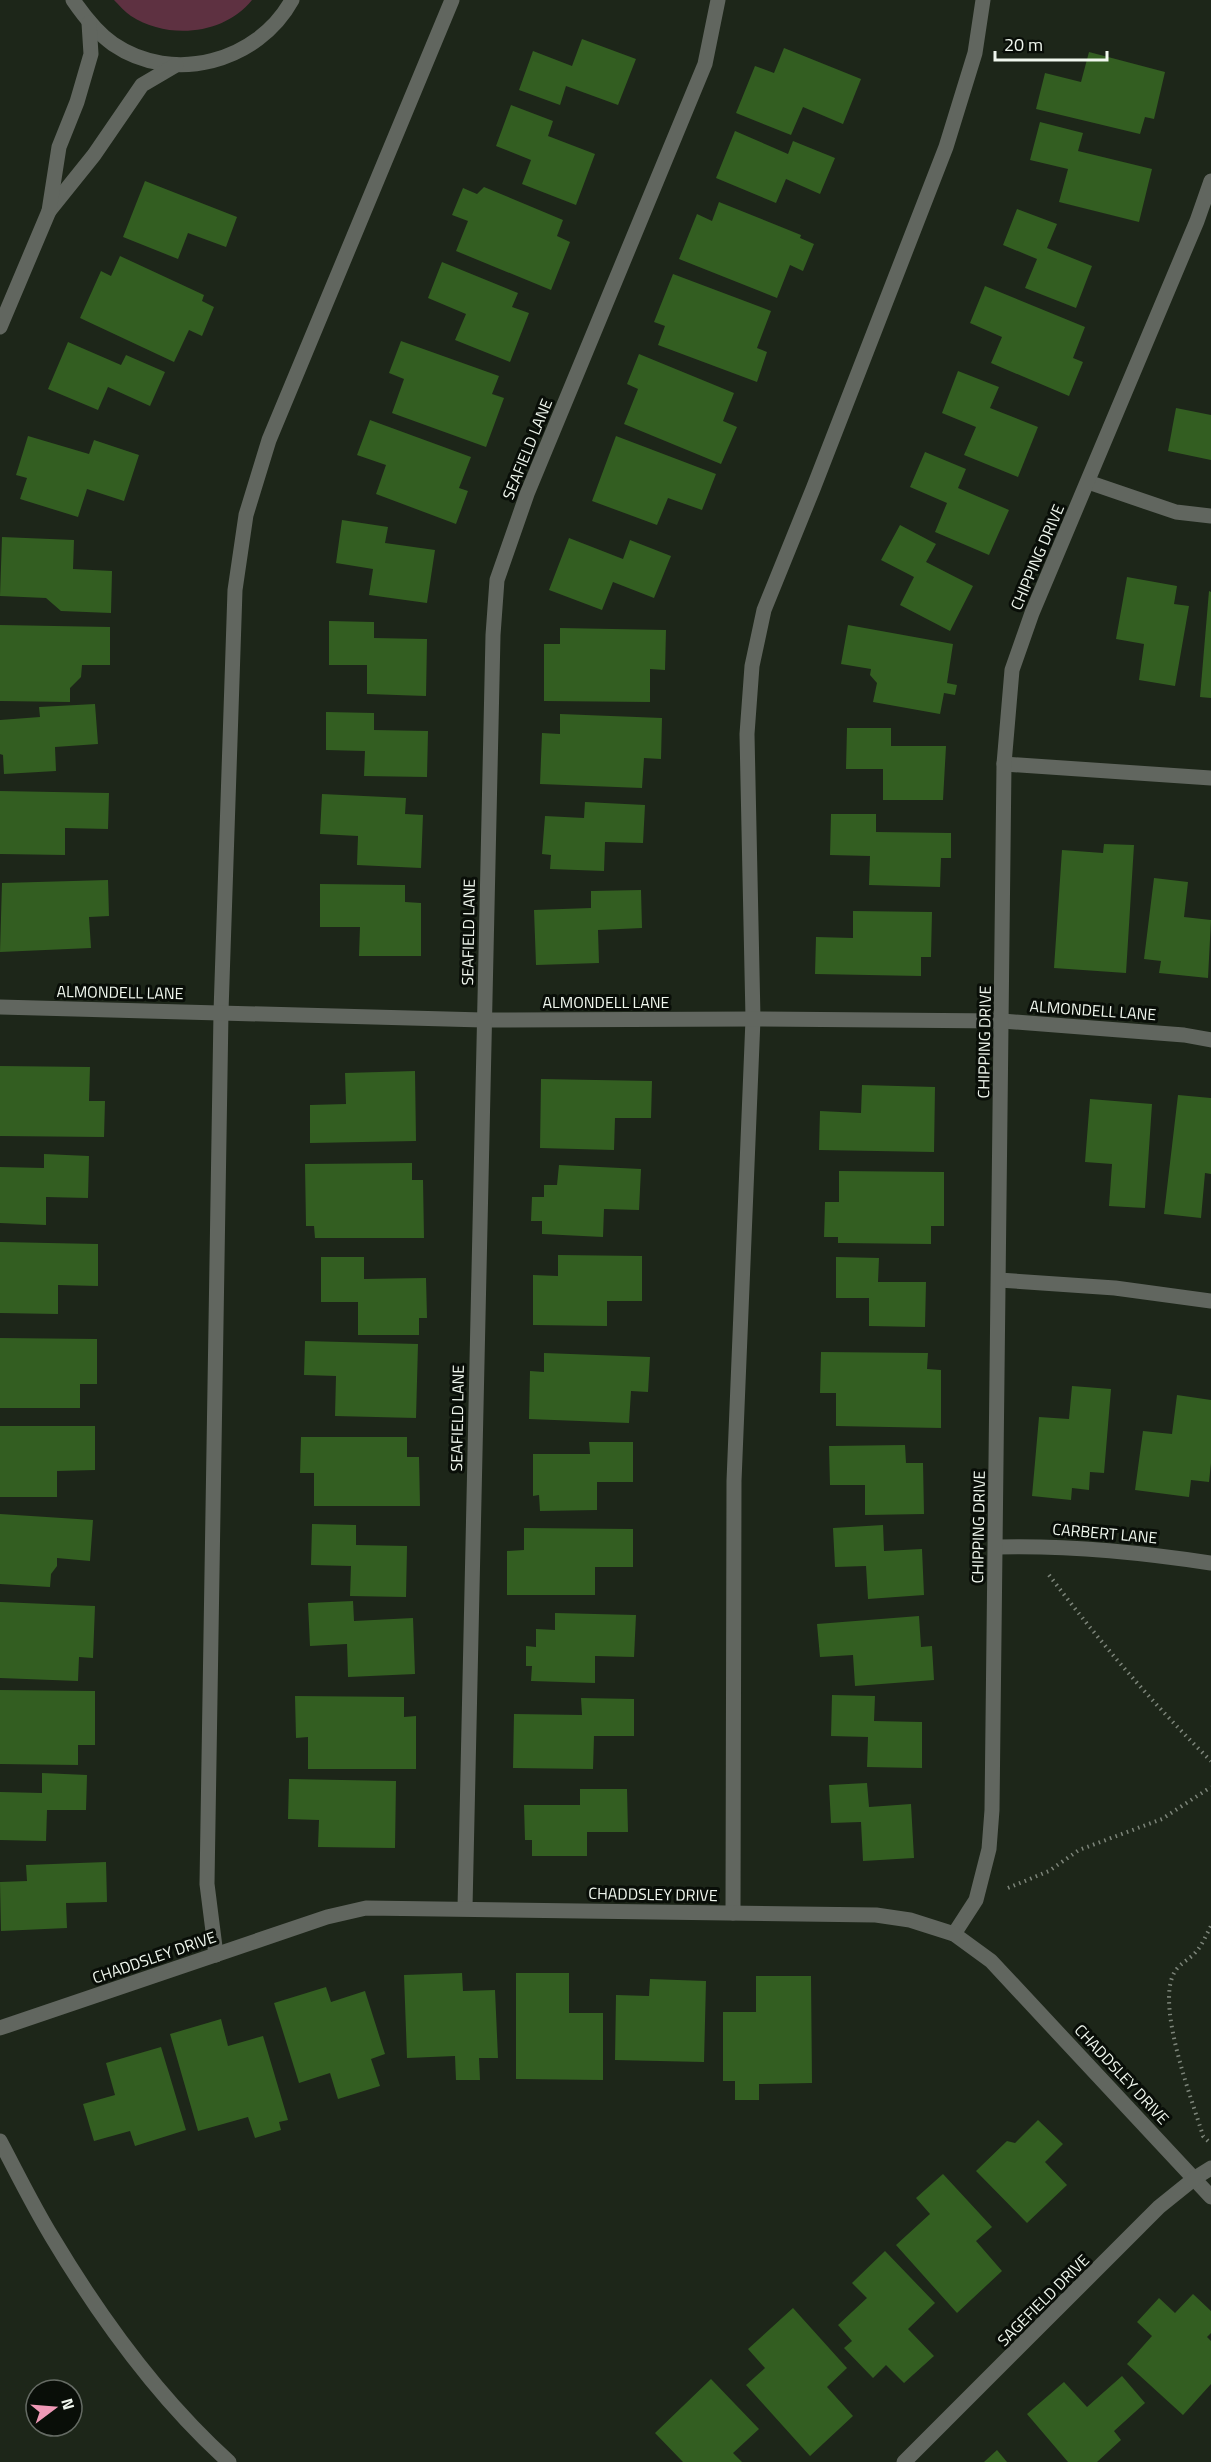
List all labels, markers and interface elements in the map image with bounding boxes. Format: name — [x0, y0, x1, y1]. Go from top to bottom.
scale bar — [995, 24, 1108, 62]
text: 20 m — [1004, 31, 1043, 58]
street label: SEAFIELD LANE — [496, 395, 558, 503]
street label: CHIPPING DRIVE — [1004, 500, 1070, 614]
street label: SEAFIELD LANE — [455, 878, 481, 986]
street label: ALMONDELL LANE — [56, 979, 184, 1005]
street label: CHIPPING DRIVE — [971, 985, 997, 1099]
street label: ALMONDELL LANE — [543, 990, 670, 1014]
street label: ALMONDELL LANE — [1029, 994, 1157, 1026]
street label: SEAFIELD LANE — [444, 1364, 470, 1472]
street label: CHIPPING DRIVE — [965, 1470, 991, 1584]
street label: CARBERT LANE — [1052, 1516, 1159, 1550]
street label: CHADDSLEY DRIVE — [588, 1881, 718, 1907]
street label: CHADDSLEY DRIVE — [89, 1925, 219, 1989]
street label: CHADDSLEY DRIVE — [1069, 2019, 1175, 2130]
street label: SAGEFIELD DRIVE — [992, 2248, 1095, 2351]
north arrow — [24, 2378, 84, 2438]
text: N — [55, 2395, 81, 2413]

